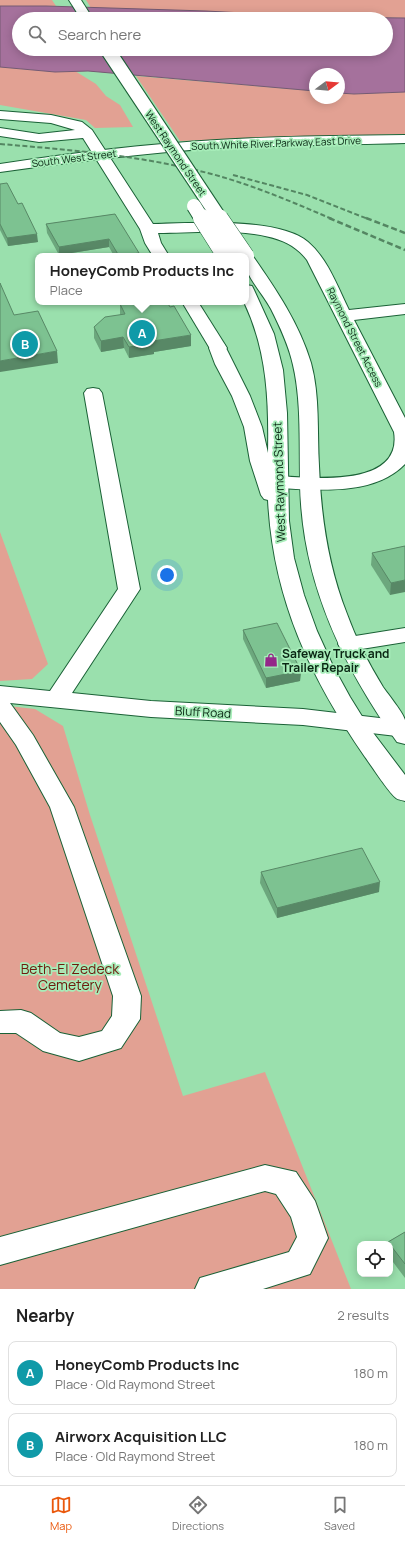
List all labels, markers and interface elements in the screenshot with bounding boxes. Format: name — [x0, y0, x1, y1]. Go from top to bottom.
search box — [12, 12, 393, 56]
icon: search — [26, 23, 48, 45]
text: Search here — [58, 24, 141, 45]
north arrow — [309, 68, 345, 104]
street label: West Raymond Street — [142, 108, 210, 198]
street label: South White River Parkway East Drive — [191, 133, 361, 153]
street label: South West Street — [31, 146, 117, 170]
popup — [35, 253, 249, 305]
text: HoneyComb Products Inc — [50, 260, 234, 281]
text: Place — [50, 281, 83, 299]
street label: Raymond Street Access — [324, 285, 386, 389]
pin: A — [129, 318, 155, 348]
pin: B — [12, 329, 38, 359]
street label: West Raymond Street — [268, 421, 290, 542]
your location — [157, 565, 177, 585]
place label: Safeway Truck and Trailer Repair — [282, 645, 389, 676]
shop icon: Safeway Truck and Trailer Repair — [263, 652, 279, 668]
street label: Bluff Road — [175, 702, 231, 722]
park label: Beth-El Zedeck Cemetery — [21, 959, 120, 994]
map controls — [357, 1241, 393, 1277]
button: locate — [357, 1241, 393, 1277]
text: Nearby — [16, 1304, 74, 1327]
text: 2 results — [337, 1306, 389, 1324]
text: HoneyComb Products Inc — [55, 1354, 239, 1375]
text: A — [26, 1364, 34, 1382]
text: 180 m — [354, 1364, 388, 1382]
text: Place · Old Raymond Street — [55, 1375, 215, 1393]
text: Airworx Acquisition LLC — [55, 1426, 227, 1447]
text: B — [26, 1436, 34, 1454]
text: 180 m — [354, 1436, 388, 1454]
text: Place · Old Raymond Street — [55, 1447, 215, 1465]
tab: Map — [50, 1494, 72, 1533]
tab: Directions — [172, 1494, 224, 1533]
tab: Saved — [324, 1494, 355, 1533]

